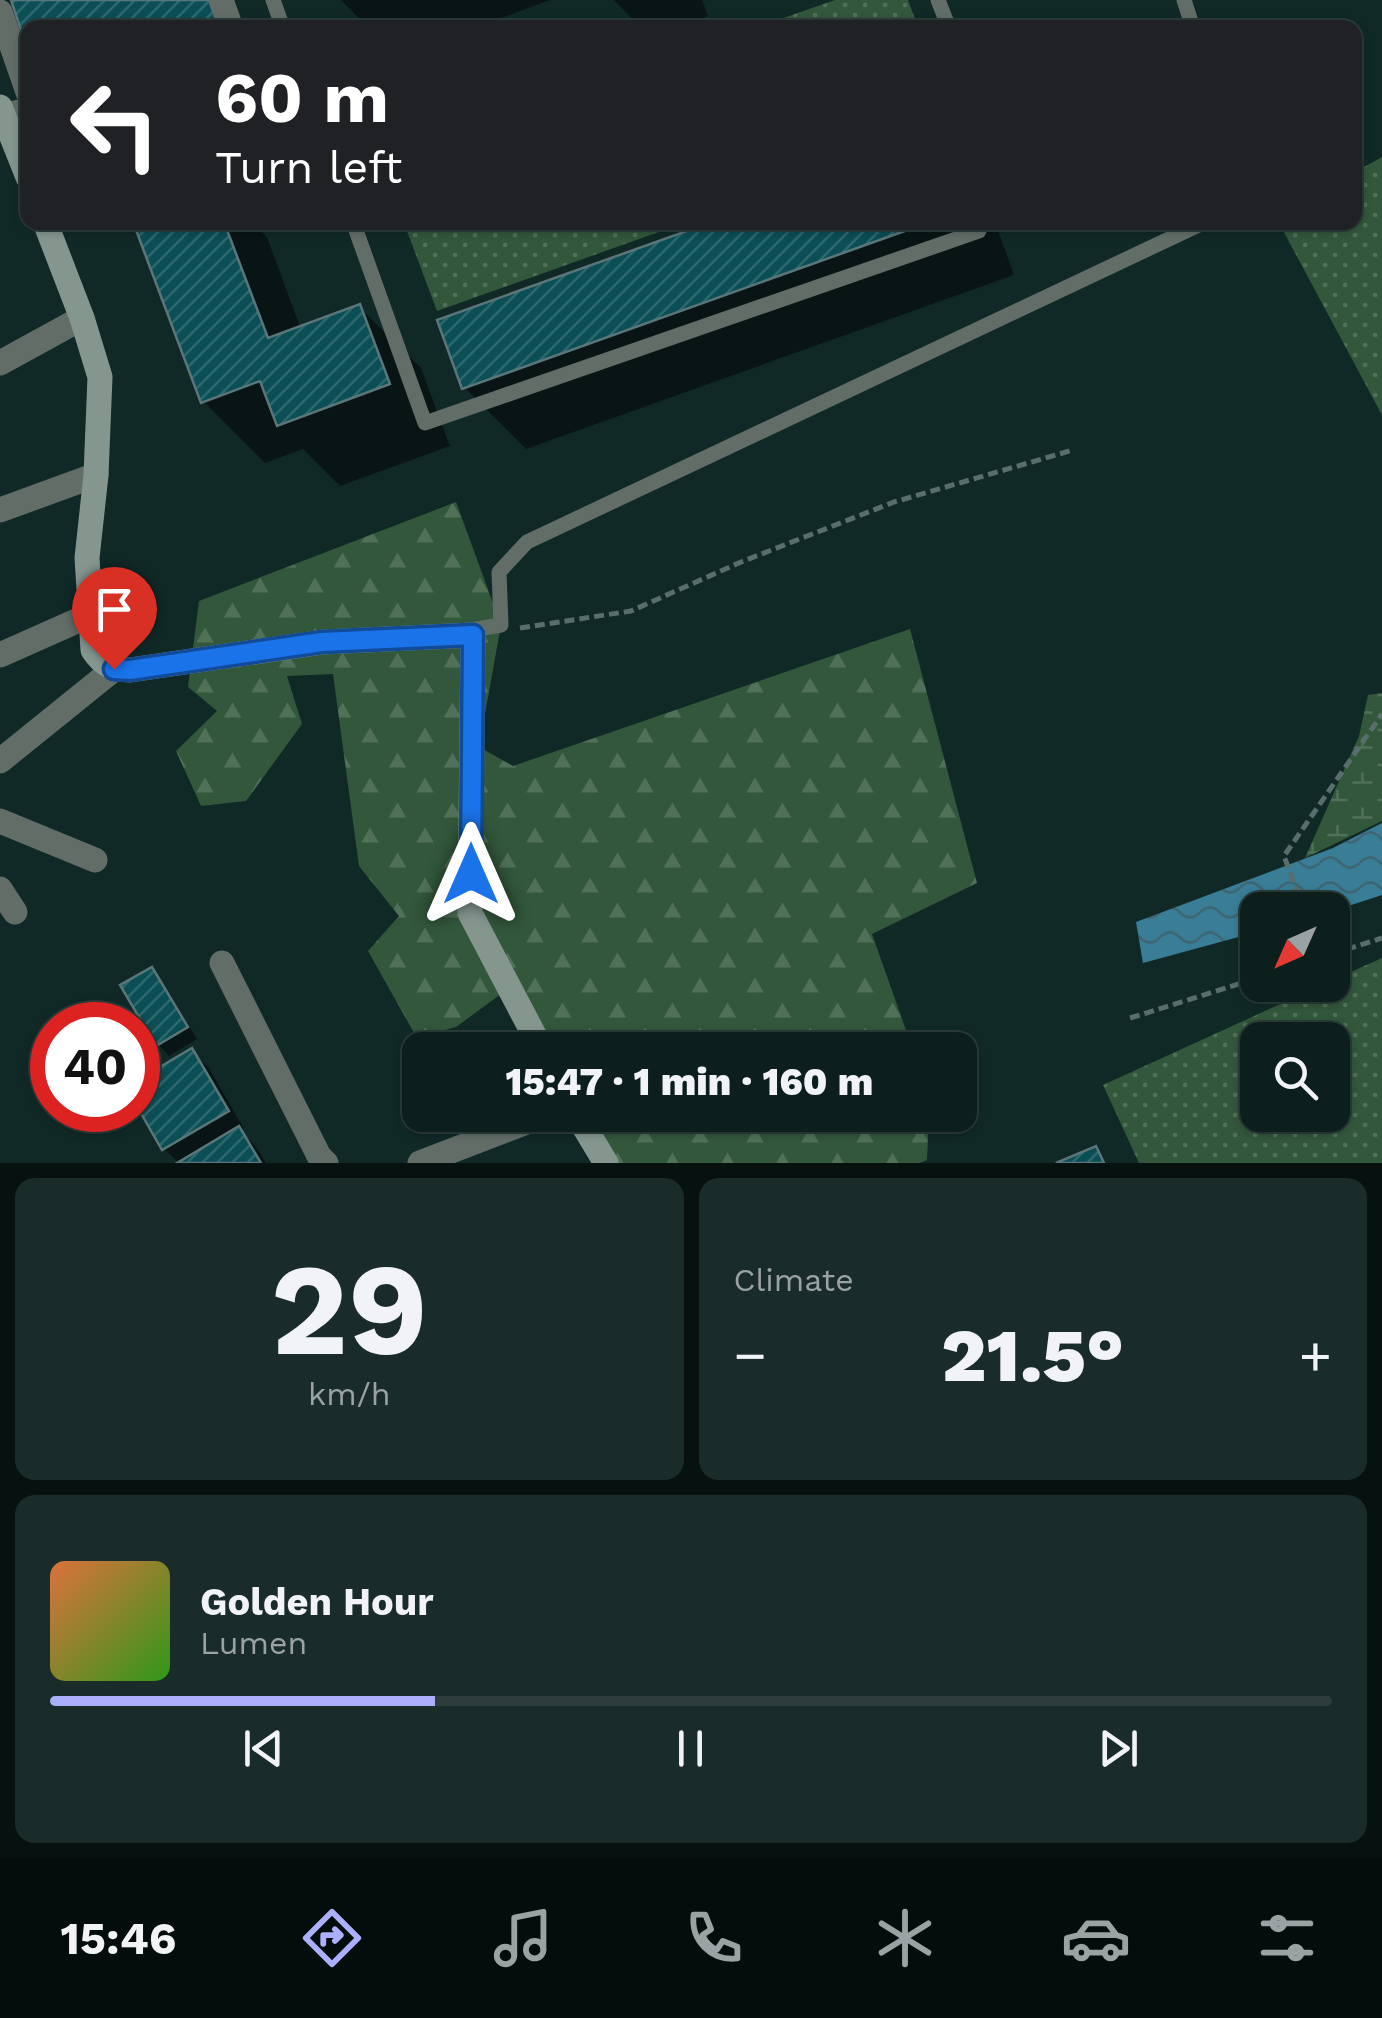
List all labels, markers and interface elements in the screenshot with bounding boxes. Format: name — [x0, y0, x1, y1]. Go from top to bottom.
text: 60 m — [215, 57, 389, 139]
icon: left — [50, 60, 180, 190]
text: Turn left — [215, 141, 402, 194]
pin — [72, 567, 157, 670]
icon: arrive — [87, 582, 142, 637]
position arrow — [419, 822, 523, 926]
north arrow — [1240, 892, 1350, 1002]
map controls — [1240, 892, 1350, 1132]
speed limit sign: 40 — [30, 1002, 160, 1132]
button: search — [1240, 1022, 1350, 1132]
text: 15:47 · 1 min · 160 m — [506, 1060, 873, 1104]
text: 29 — [270, 1233, 428, 1386]
text: Climate — [734, 1261, 854, 1299]
text: 21.5° — [941, 1311, 1124, 1399]
text: − — [734, 1323, 767, 1387]
text: + — [1299, 1323, 1332, 1387]
text: km/h — [308, 1375, 390, 1413]
text: Golden Hour — [200, 1580, 434, 1624]
text: Lumen — [200, 1624, 307, 1662]
icon: previous — [236, 1721, 291, 1776]
icon: pause — [663, 1721, 718, 1776]
icon: next — [1091, 1721, 1146, 1776]
icon: directions — [297, 1903, 367, 1973]
icon: music — [488, 1903, 558, 1973]
icon: phone — [679, 1903, 749, 1973]
icon: climate — [870, 1903, 940, 1973]
icon: car — [1061, 1903, 1131, 1973]
icon: filters — [1252, 1903, 1322, 1973]
text: 15:46 — [60, 1912, 176, 1965]

